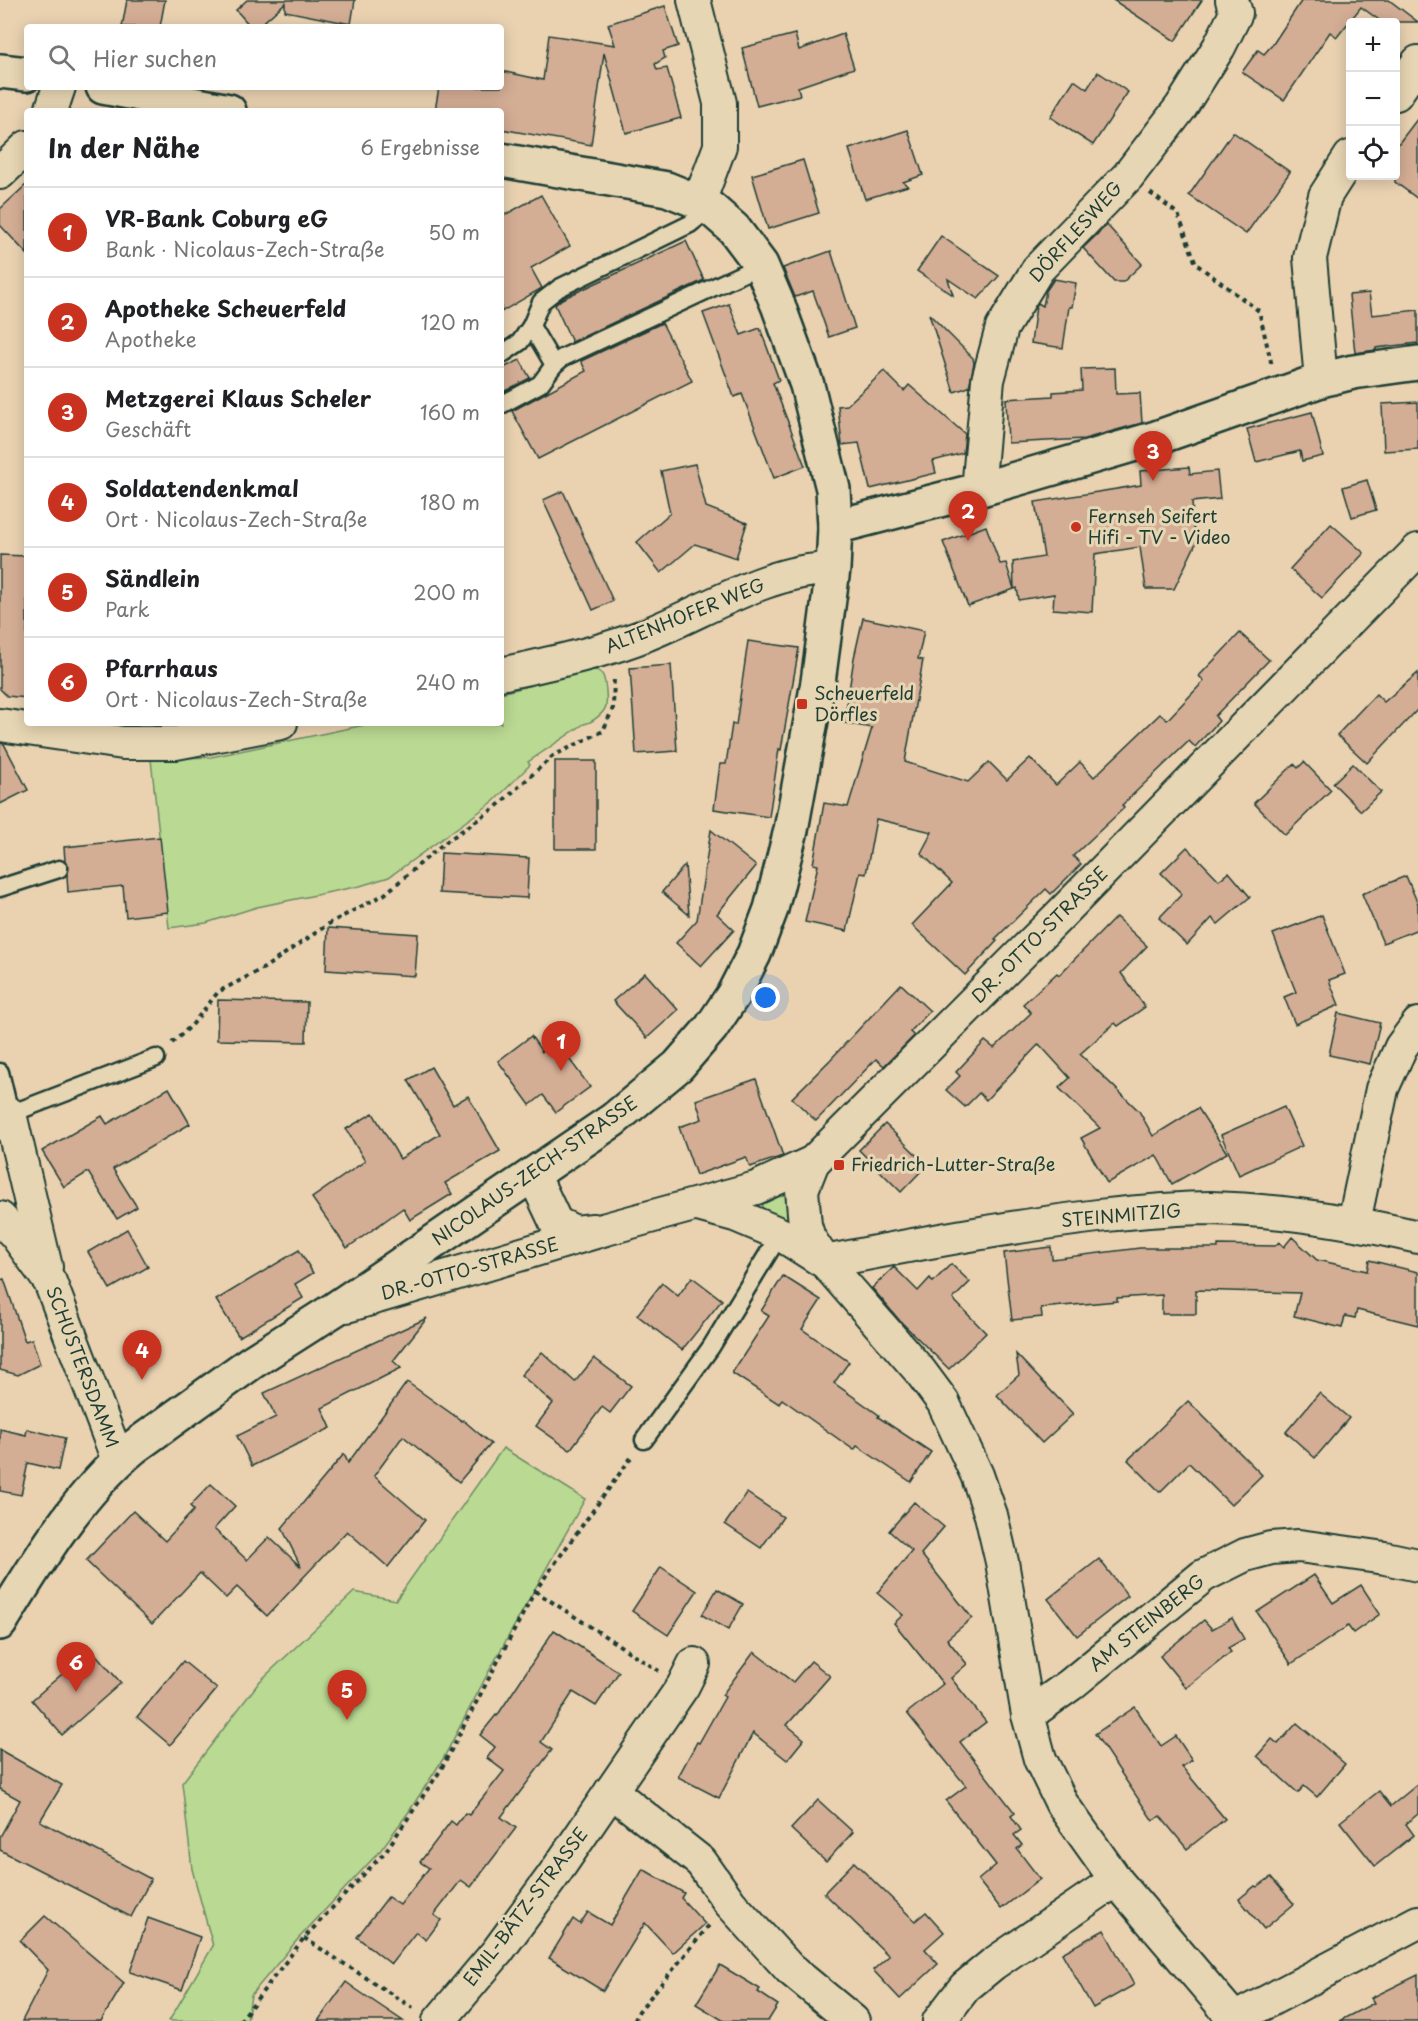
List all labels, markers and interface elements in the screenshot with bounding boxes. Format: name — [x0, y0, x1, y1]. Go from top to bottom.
map controls — [1346, 18, 1400, 180]
button: + — [1346, 18, 1400, 72]
search box — [24, 24, 504, 90]
icon: search — [45, 41, 78, 74]
text: Hier suchen — [93, 41, 217, 74]
button: − — [1346, 72, 1400, 126]
button: locate — [1346, 126, 1400, 180]
text: In der Nähe — [48, 128, 200, 167]
text: 6 Ergebnisse — [360, 132, 480, 162]
street label: DÖRFLESWEG — [1022, 174, 1128, 288]
text: VR-Bank Coburg eG — [105, 201, 328, 234]
text: 1 — [63, 217, 72, 247]
text: 50 m — [428, 217, 480, 247]
text: Bank · Nicolaus-Zech-Straße — [105, 234, 385, 264]
text: Apotheke Scheuerfeld — [105, 291, 346, 324]
text: 2 — [60, 307, 75, 337]
text: 120 m — [421, 307, 480, 337]
text: Apotheke — [105, 324, 197, 354]
text: Metzgerei Klaus Scheler — [105, 381, 371, 414]
text: 3 — [61, 397, 74, 427]
text: 160 m — [420, 397, 480, 427]
text: Geschäft — [105, 414, 191, 444]
pin: 3 — [1134, 432, 1172, 481]
text: Soldatendenkmal — [105, 471, 299, 504]
text: 4 — [61, 487, 74, 517]
text: 180 m — [420, 487, 480, 517]
pin: 2 — [948, 492, 988, 541]
place label: Fernseh Seifert Hifi - TV - Video — [1088, 502, 1230, 550]
text: Ort · Nicolaus-Zech-Straße — [105, 504, 367, 534]
marker: Fernseh Seifert Hifi - TV - Video — [1069, 520, 1083, 534]
text: Sändlein — [105, 561, 200, 594]
street label: ALTENHOFER WEG — [601, 570, 768, 659]
text: 5 — [61, 577, 74, 607]
text: 200 m — [413, 577, 480, 607]
text: Park — [105, 594, 150, 624]
text: Pfarrhaus — [105, 651, 218, 684]
text: 6 — [60, 667, 75, 697]
text: 240 m — [415, 667, 480, 697]
place label: Scheuerfeld Dörfles — [814, 679, 914, 727]
text: Ort · Nicolaus-Zech-Straße — [105, 684, 367, 714]
marker: Scheuerfeld Dörfles — [795, 697, 809, 711]
street label: DR.-OTTO-STRASSE — [964, 859, 1113, 1008]
your location — [751, 983, 780, 1012]
pin: 1 — [542, 1022, 580, 1071]
street label: NICOLAUS-ZECH-STRASSE — [426, 1088, 642, 1251]
place label: Friedrich-Lutter-Straße — [851, 1150, 1055, 1177]
marker: Friedrich-Lutter-Straße — [832, 1158, 846, 1172]
street label: STEINMITZIG — [1060, 1196, 1182, 1233]
street label: DR.-OTTO-STRASSE — [378, 1229, 562, 1306]
street label: SCHUSTERSDAMM — [40, 1282, 127, 1451]
pin: 4 — [122, 1330, 162, 1380]
street label: AM STEINBERG — [1083, 1567, 1209, 1677]
pin: 6 — [56, 1642, 96, 1692]
pin: 5 — [328, 1670, 366, 1720]
street label: EMIL-BÄTZ-STRASSE — [456, 1821, 594, 1991]

